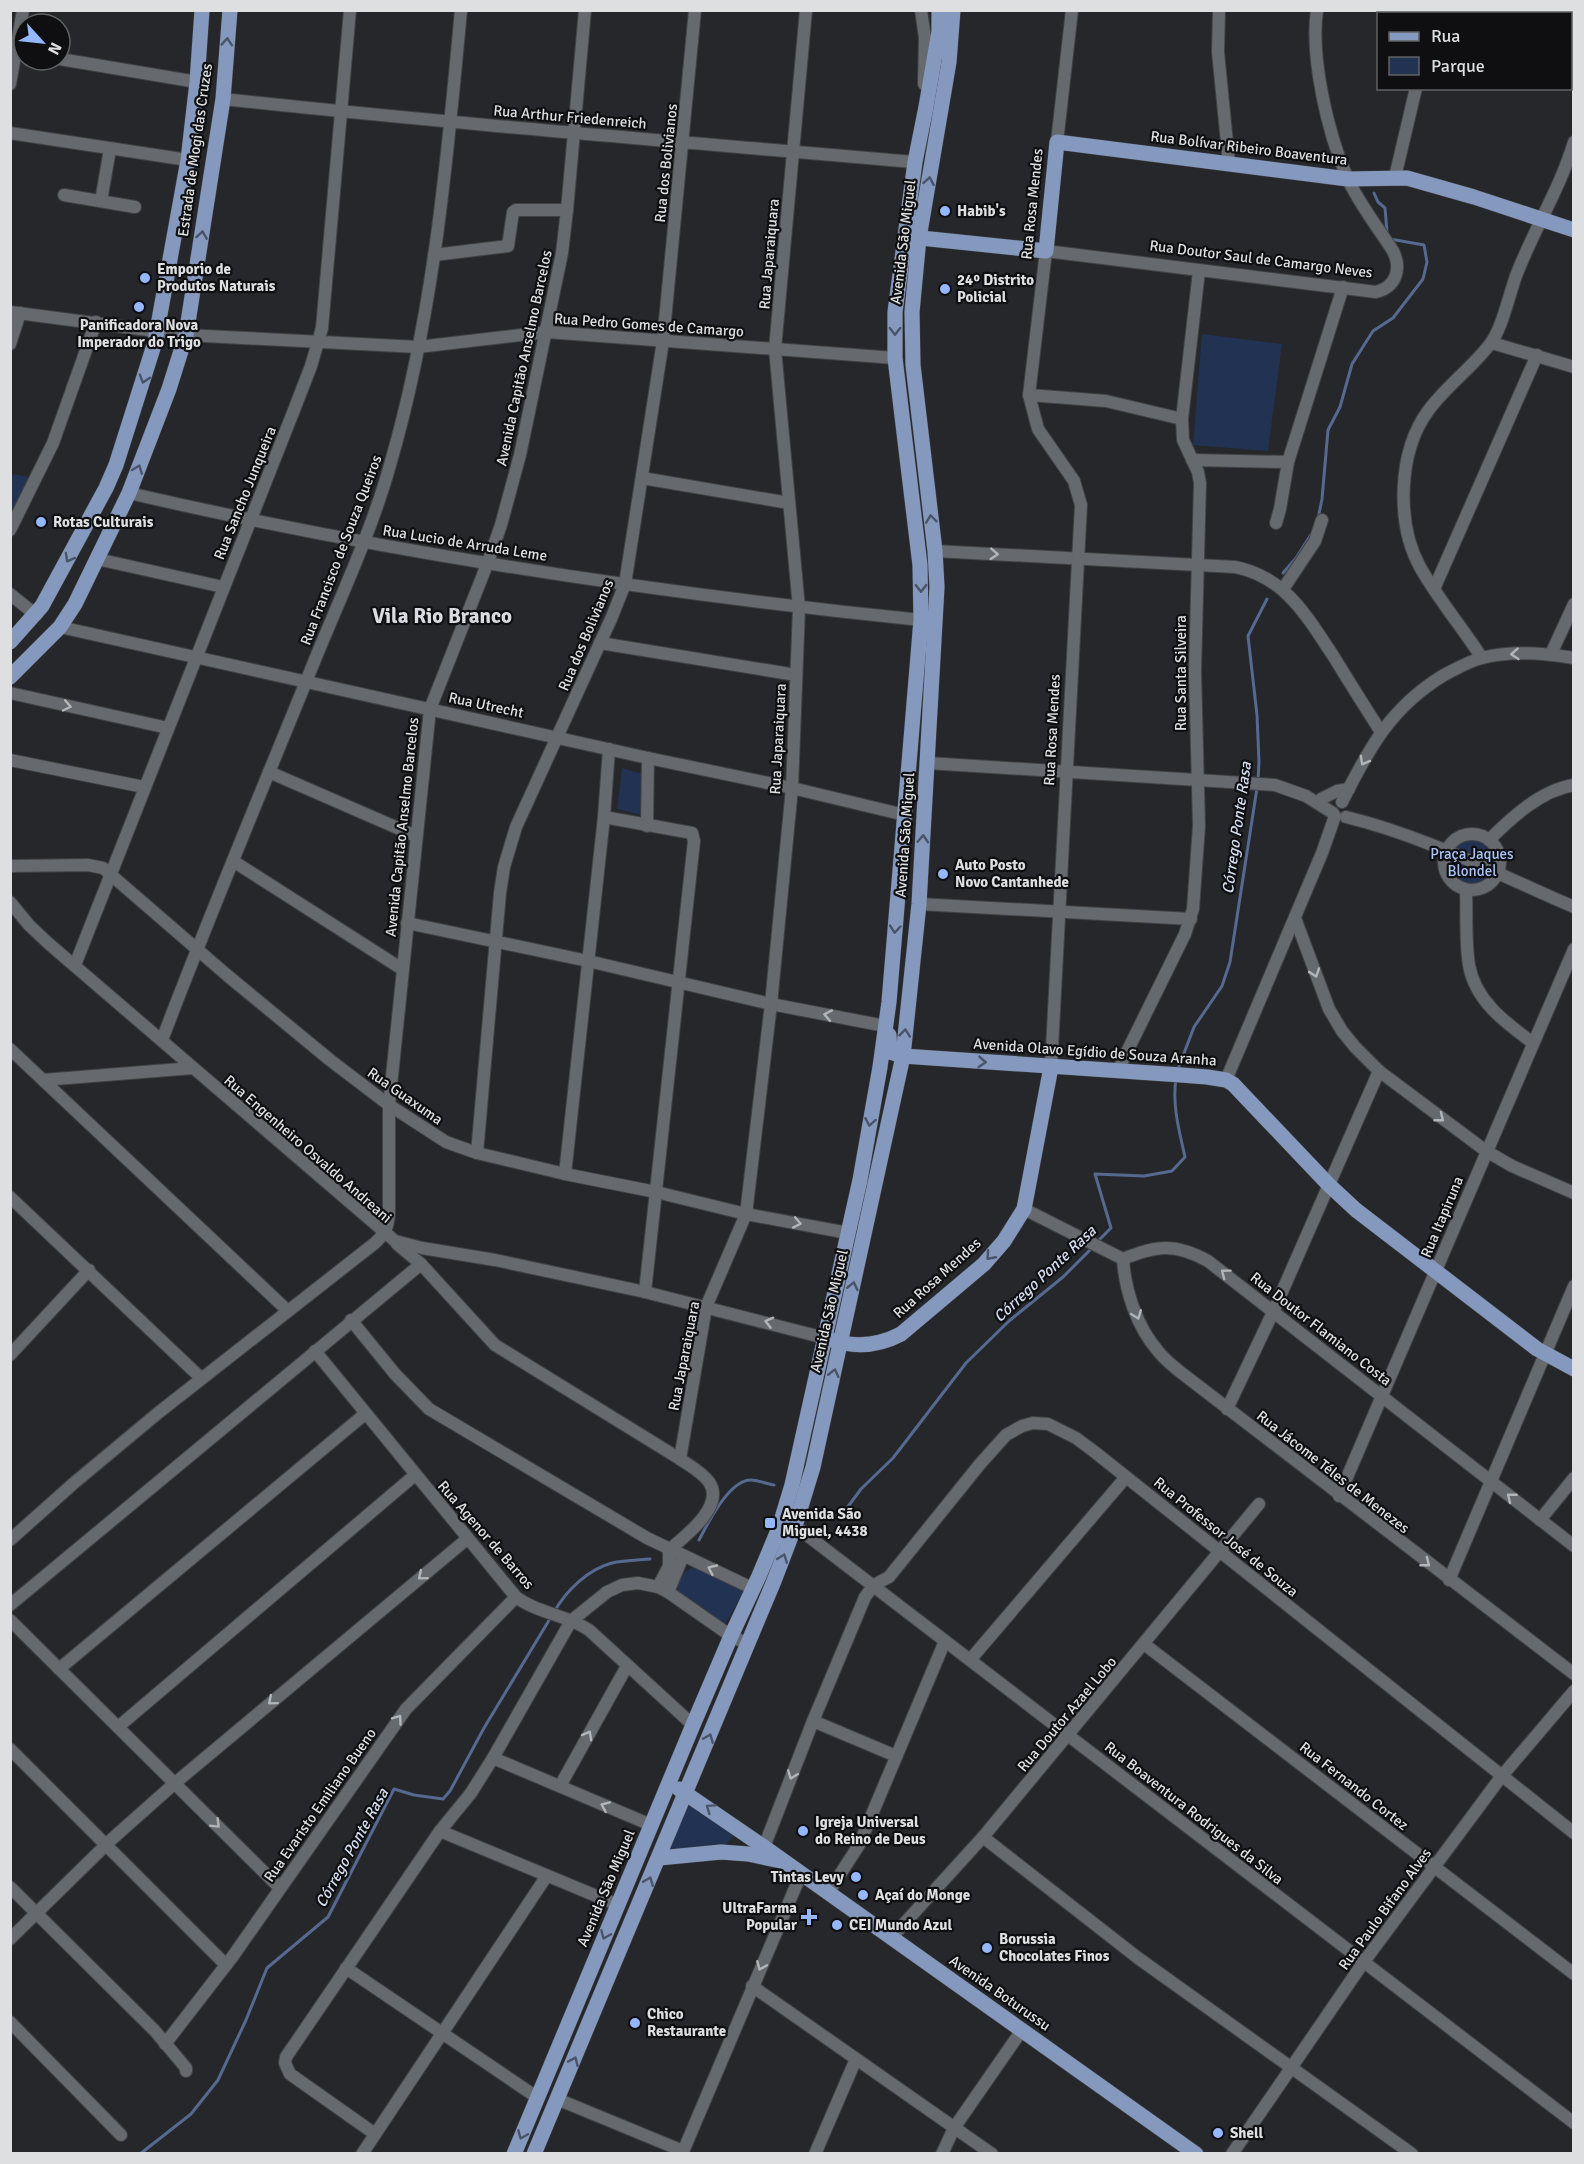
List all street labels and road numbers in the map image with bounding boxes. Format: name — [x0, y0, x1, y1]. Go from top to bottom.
street label: Estrada de Mogi das Cruzes — [174, 62, 216, 238]
street label: Rua Arthur Friedenreich — [493, 101, 647, 133]
street label: Rua dos Bolivianos — [651, 102, 681, 223]
street label: Rua Bolívar Ribeiro Boaventura — [1150, 127, 1348, 169]
street label: Rua Rosa Mendes — [1017, 147, 1047, 260]
street label: Avenida São Miguel — [886, 179, 920, 305]
street label: Rua Japaraiquara — [755, 198, 783, 310]
street label: Rua Doutor Saul de Camargo Neves — [1148, 236, 1374, 282]
street label: Avenida Capitão Anselmo Barcelos — [492, 248, 556, 468]
street label: Rua Pedro Gomes de Camargo — [553, 309, 745, 341]
street label: Rua Sancho Junqueira — [210, 424, 280, 562]
street label: Rua Francisco de Souza Queiros — [296, 452, 386, 648]
street label: Rua Lucio de Arruda Leme — [381, 521, 549, 565]
street label: Rua dos Bolivianos — [554, 576, 618, 693]
street label: Rua Santa Silveira — [1172, 615, 1190, 731]
street label: Rua Rosa Mendes — [1040, 673, 1064, 786]
street label: Rua Japaraiquara — [766, 683, 790, 795]
street label: Rua Utrecht — [447, 688, 525, 722]
street label: Avenida Capitão Anselmo Barcelos — [382, 716, 423, 938]
street label: Avenida São Miguel — [892, 772, 918, 898]
street label: Avenida Olavo Egídio de Souza Aranha — [973, 1035, 1217, 1069]
street label: Rua Guaxuma — [364, 1063, 446, 1129]
street label: Rua Engenheiro Osvaldo Andreani — [220, 1071, 396, 1227]
street label: Rua Itapiruna — [1417, 1174, 1467, 1260]
street label: Rua Rosa Mendes — [889, 1234, 985, 1322]
street label: Avenida São Miguel — [806, 1248, 852, 1374]
street label: Rua Doutor Flamiano Costa — [1247, 1268, 1395, 1390]
street label: Rua Japaraiquara — [665, 1300, 703, 1412]
street label: Rua Jácome Téles de Menezes — [1253, 1407, 1413, 1538]
street label: Rua Professor José de Souza — [1150, 1473, 1302, 1601]
street label: Rua Agenor de Barros — [434, 1477, 538, 1593]
street label: Rua Doutor Azael Lobo — [1014, 1653, 1121, 1775]
street label: Rua Evaristo Emiliano Bueno — [260, 1724, 380, 1885]
street label: Rua Boaventura Rodrigues da Silva — [1101, 1738, 1287, 1888]
street label: Rua Fernando Cortez — [1296, 1738, 1412, 1834]
street label: Avenida São Miguel — [573, 1827, 639, 1949]
street label: Rua Paulo Bifano Alves — [1335, 1844, 1435, 1973]
street label: Avenida Boturussu — [946, 1951, 1054, 2035]

